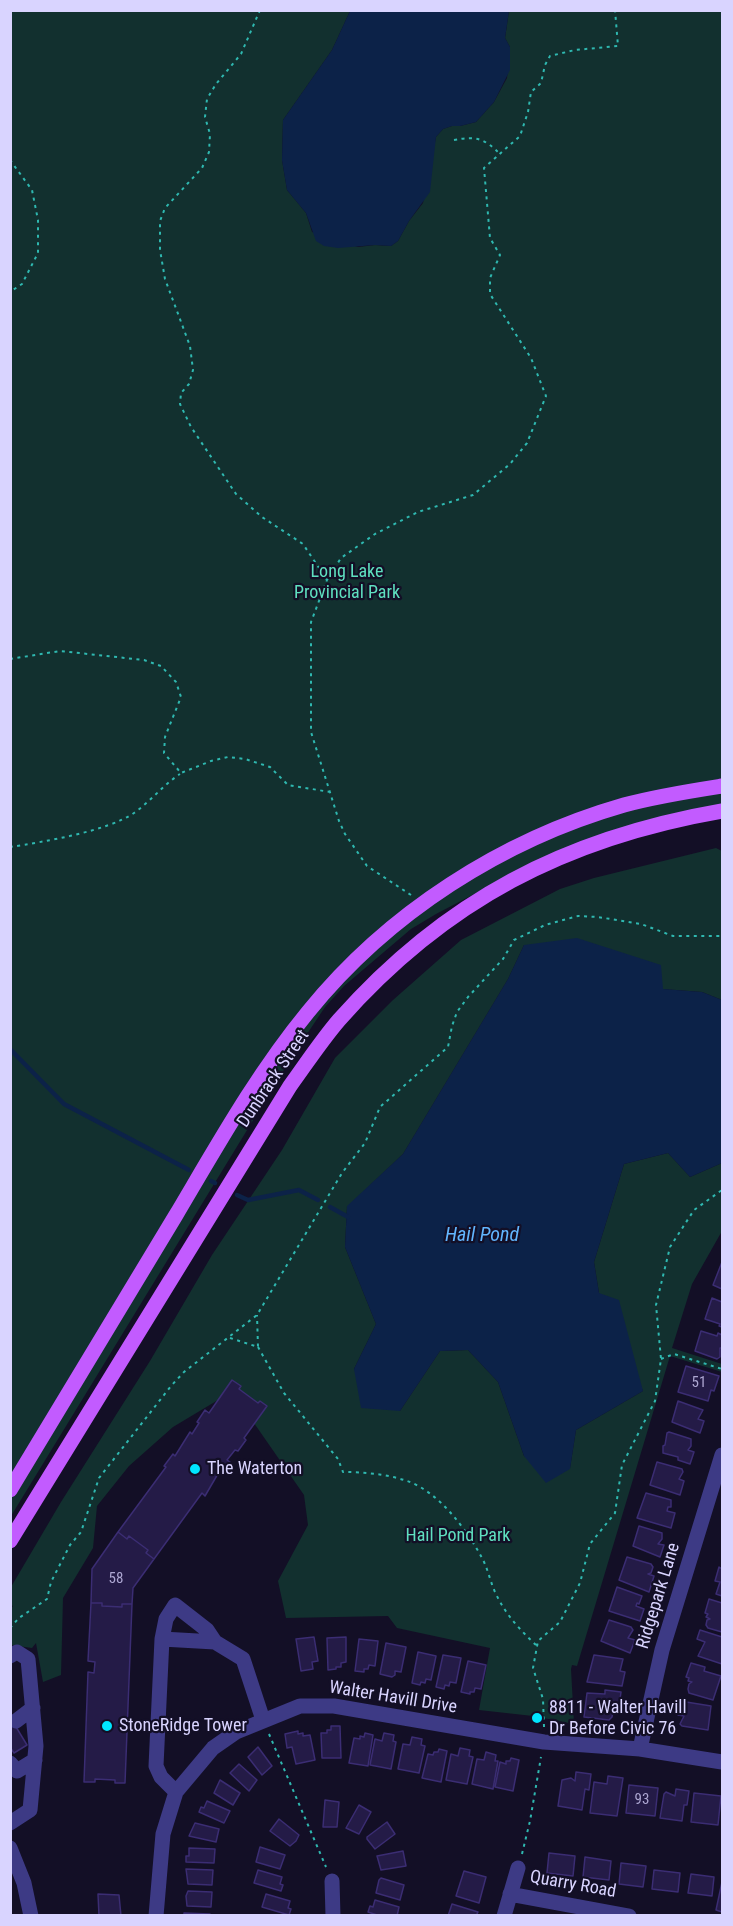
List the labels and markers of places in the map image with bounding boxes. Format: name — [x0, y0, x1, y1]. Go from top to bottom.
place label: The Waterton — [207, 1458, 302, 1480]
marker: The Waterton — [188, 1462, 202, 1476]
place label: 8811 - Walter Havill Dr Before Civic 76 — [549, 1697, 687, 1740]
marker: 8811 - Walter Havill Dr Before Civic 76 — [530, 1711, 544, 1725]
place label: StoneRidge Tower — [119, 1715, 247, 1737]
marker: StoneRidge Tower — [100, 1719, 114, 1733]

